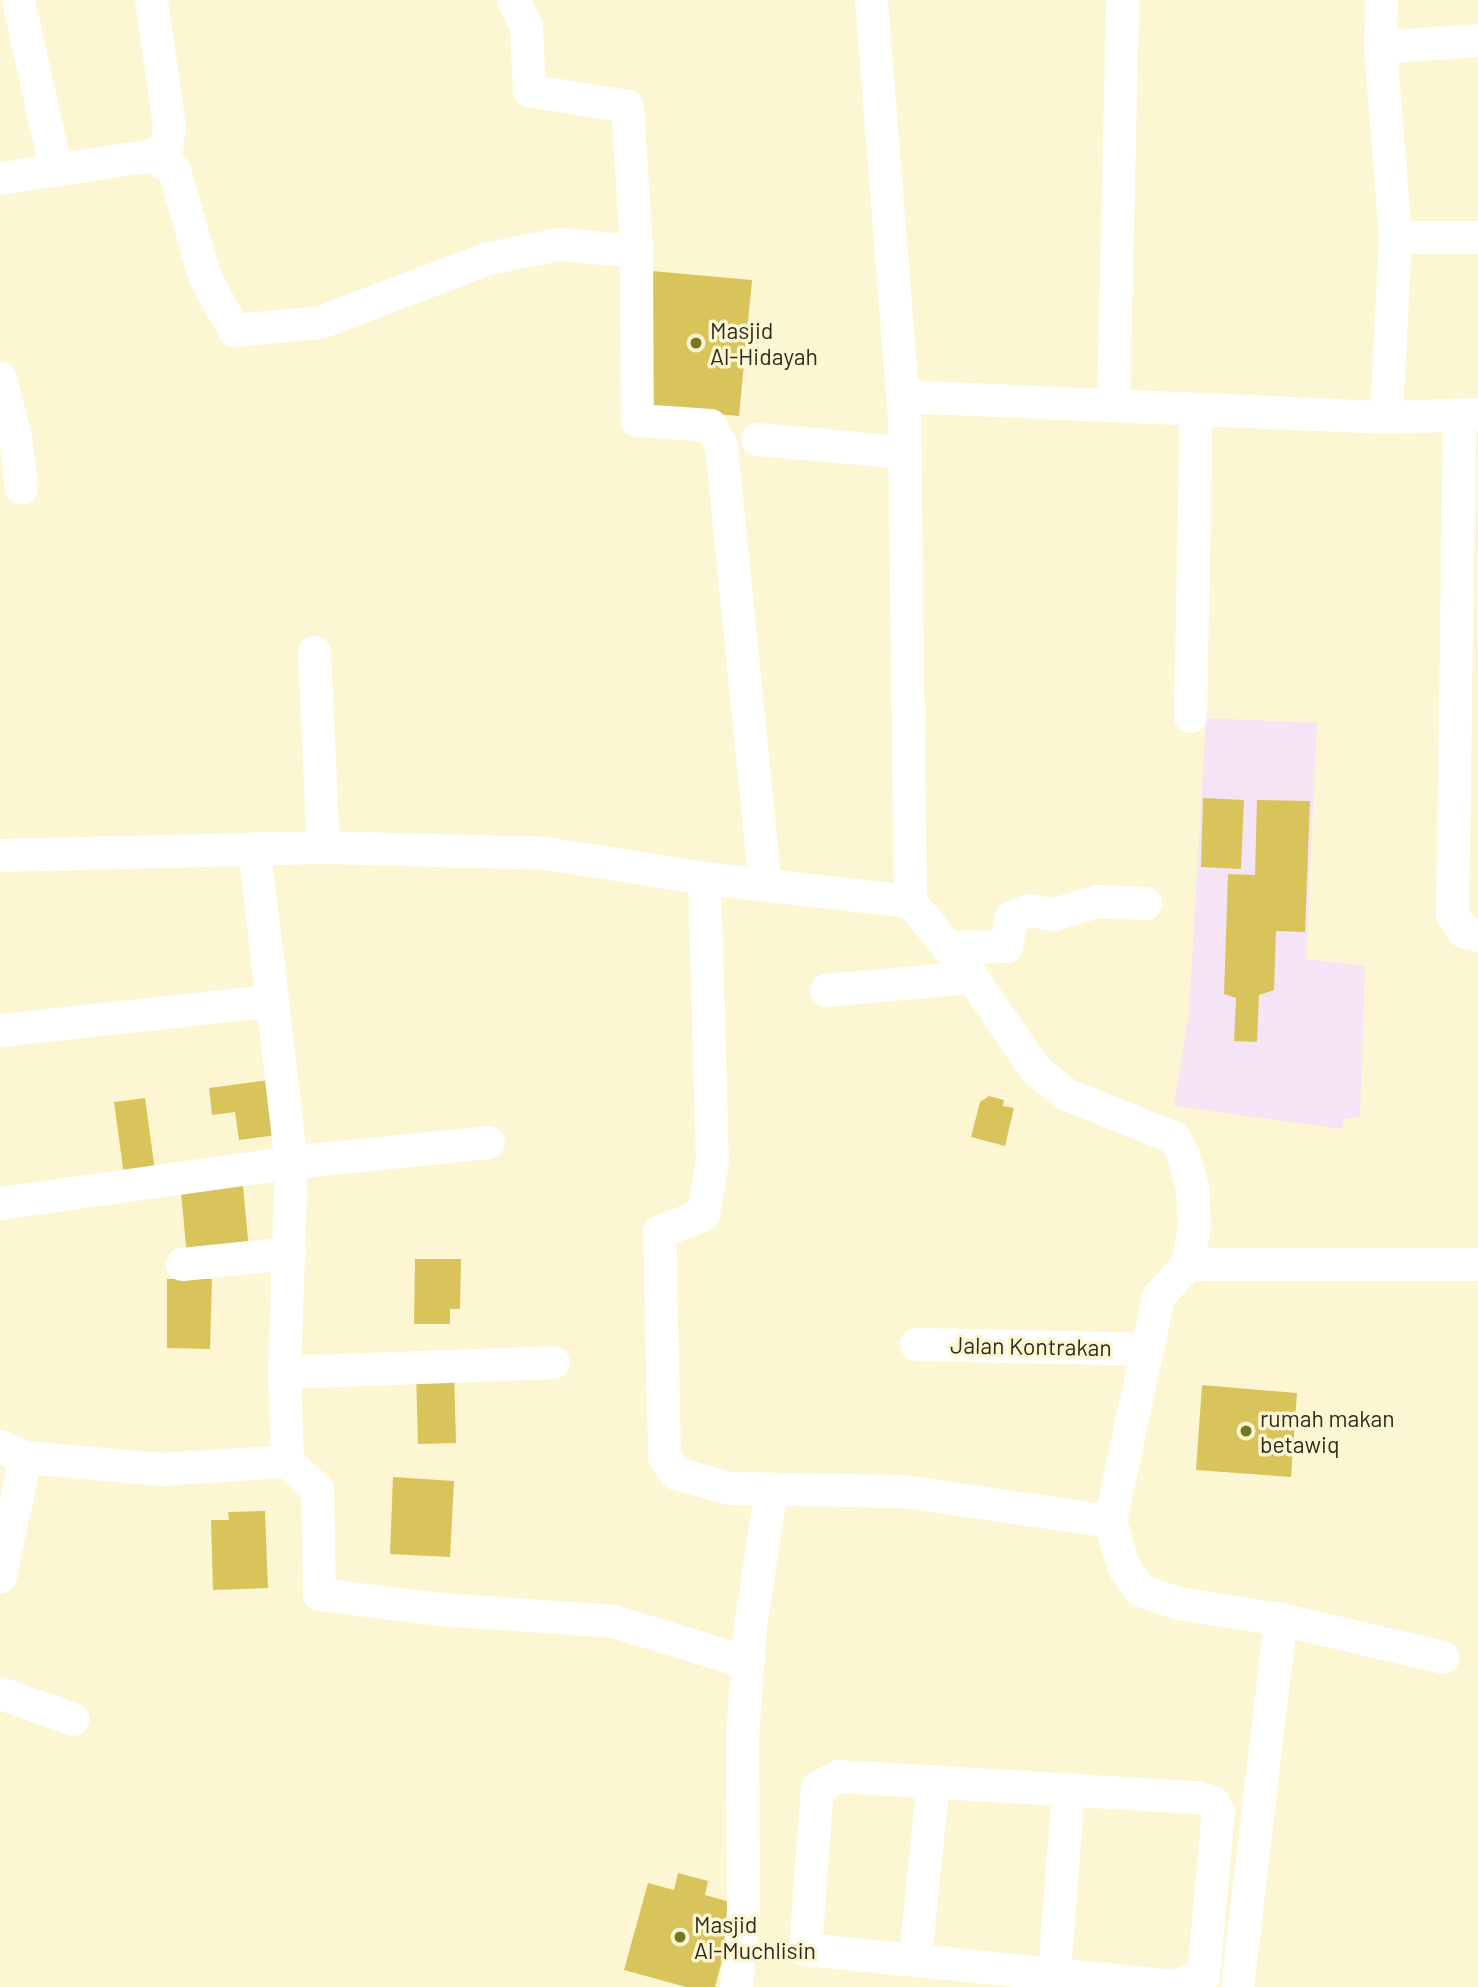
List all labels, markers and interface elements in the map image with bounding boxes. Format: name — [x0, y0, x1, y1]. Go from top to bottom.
place label: Masjid Al-Hidayah — [710, 316, 818, 370]
marker: Masjid Al-Hidayah — [688, 335, 704, 351]
street label: Jalan Kontrakan — [950, 1331, 1112, 1361]
place label: rumah makan betawiq — [1260, 1404, 1395, 1458]
marker: rumah makan betawiq — [1238, 1423, 1254, 1439]
place label: Masjid Al-Muchlisin — [694, 1910, 816, 1964]
marker: Masjid Al-Muchlisin — [672, 1929, 688, 1945]

